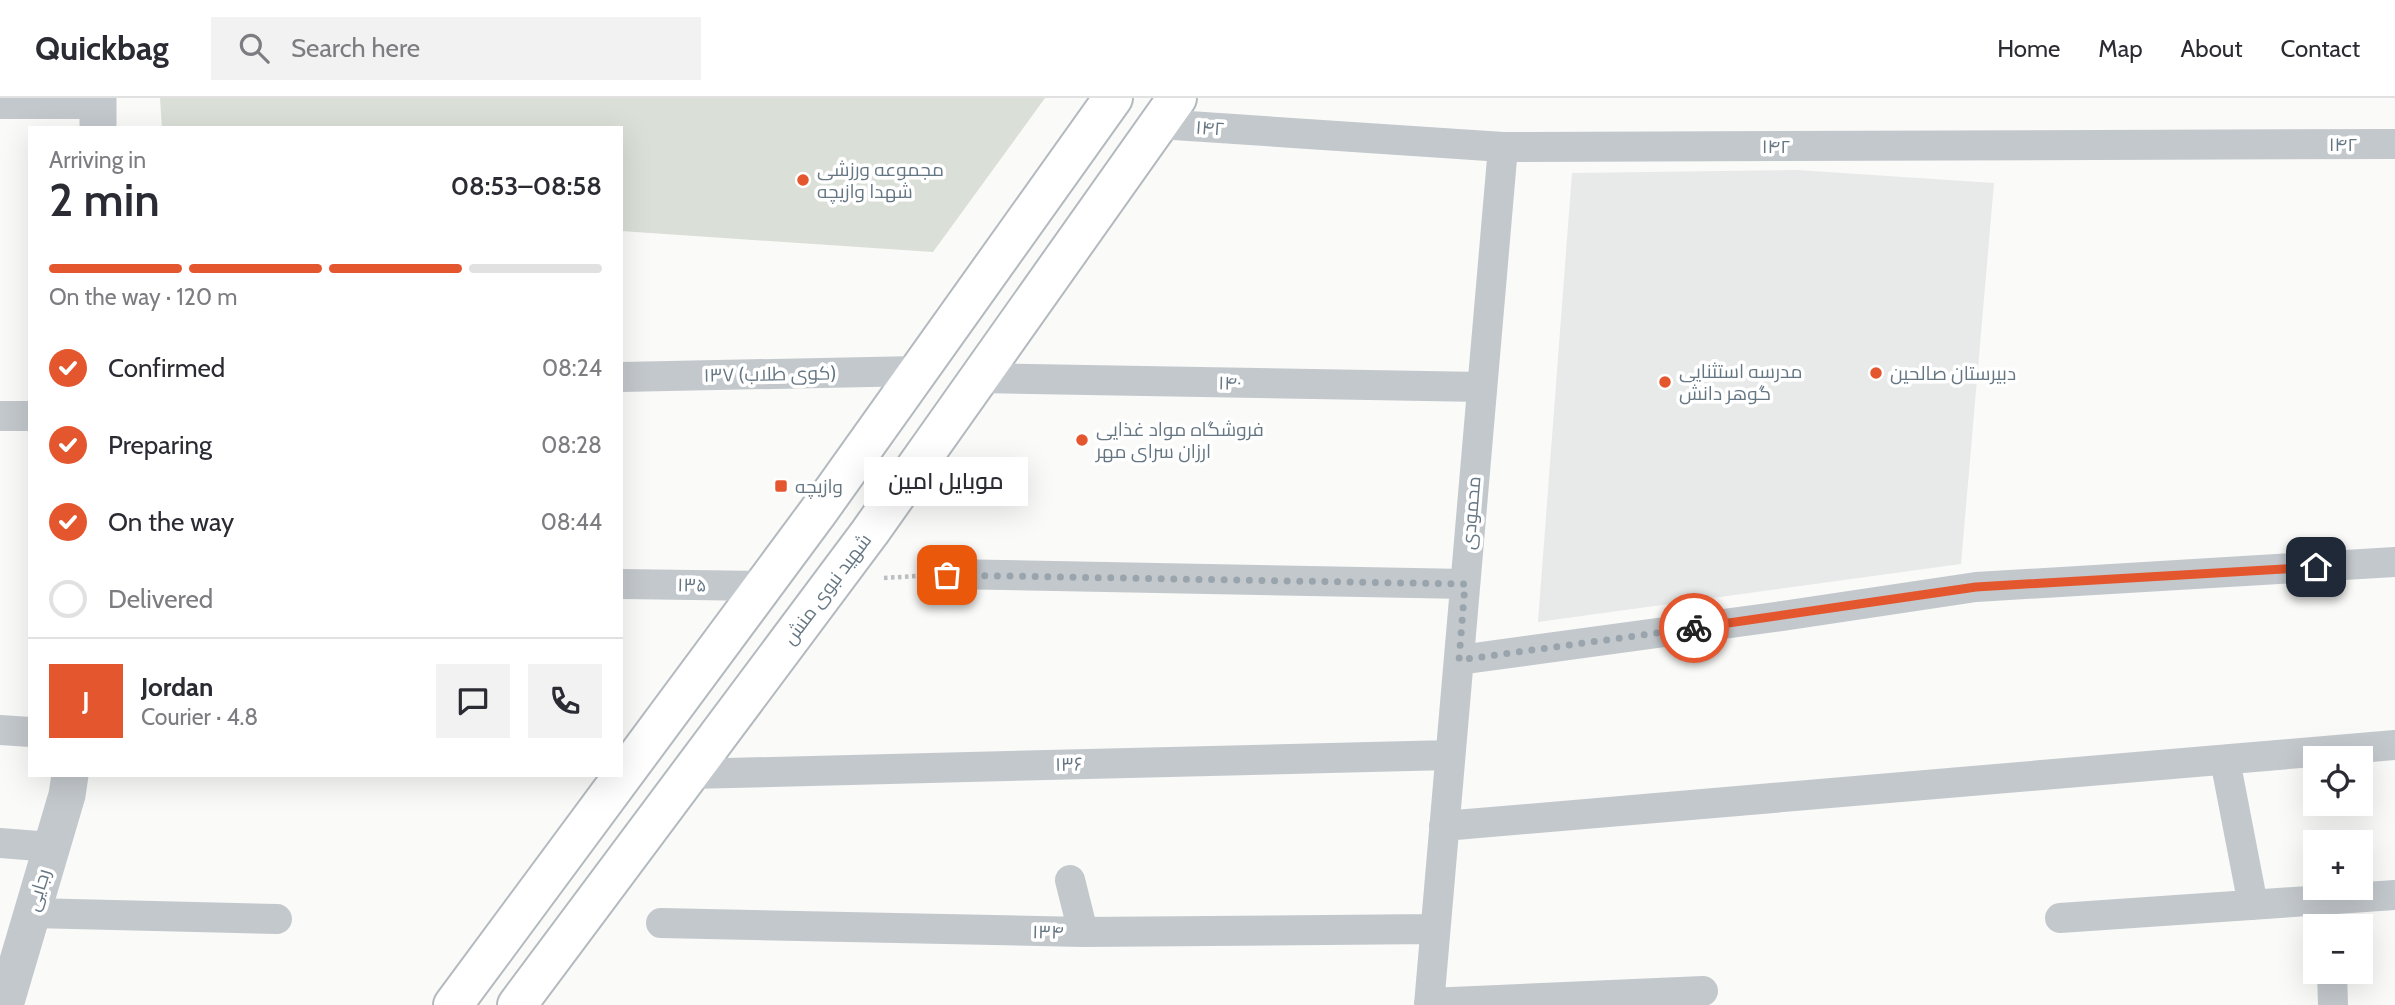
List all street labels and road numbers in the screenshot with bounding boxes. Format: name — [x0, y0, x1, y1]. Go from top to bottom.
street label: ۱۴۲ — [1195, 116, 1225, 140]
street label: ۱۴۲ — [2329, 133, 2357, 156]
street label: ۱۴۲ — [1762, 135, 1790, 158]
street label: ۱۳۷ (کوی طلاب) — [703, 361, 837, 387]
street label: ۱۴۰ — [1218, 371, 1242, 395]
street label: محمودی — [1456, 475, 1486, 551]
street label: شهید نبوی منش — [778, 529, 876, 649]
street label: ۱۳۵ — [677, 573, 707, 597]
street label: ۱۳۶ — [1055, 752, 1083, 776]
street label: رجایی — [21, 866, 55, 914]
street label: ۱۳۴ — [1032, 920, 1064, 944]

